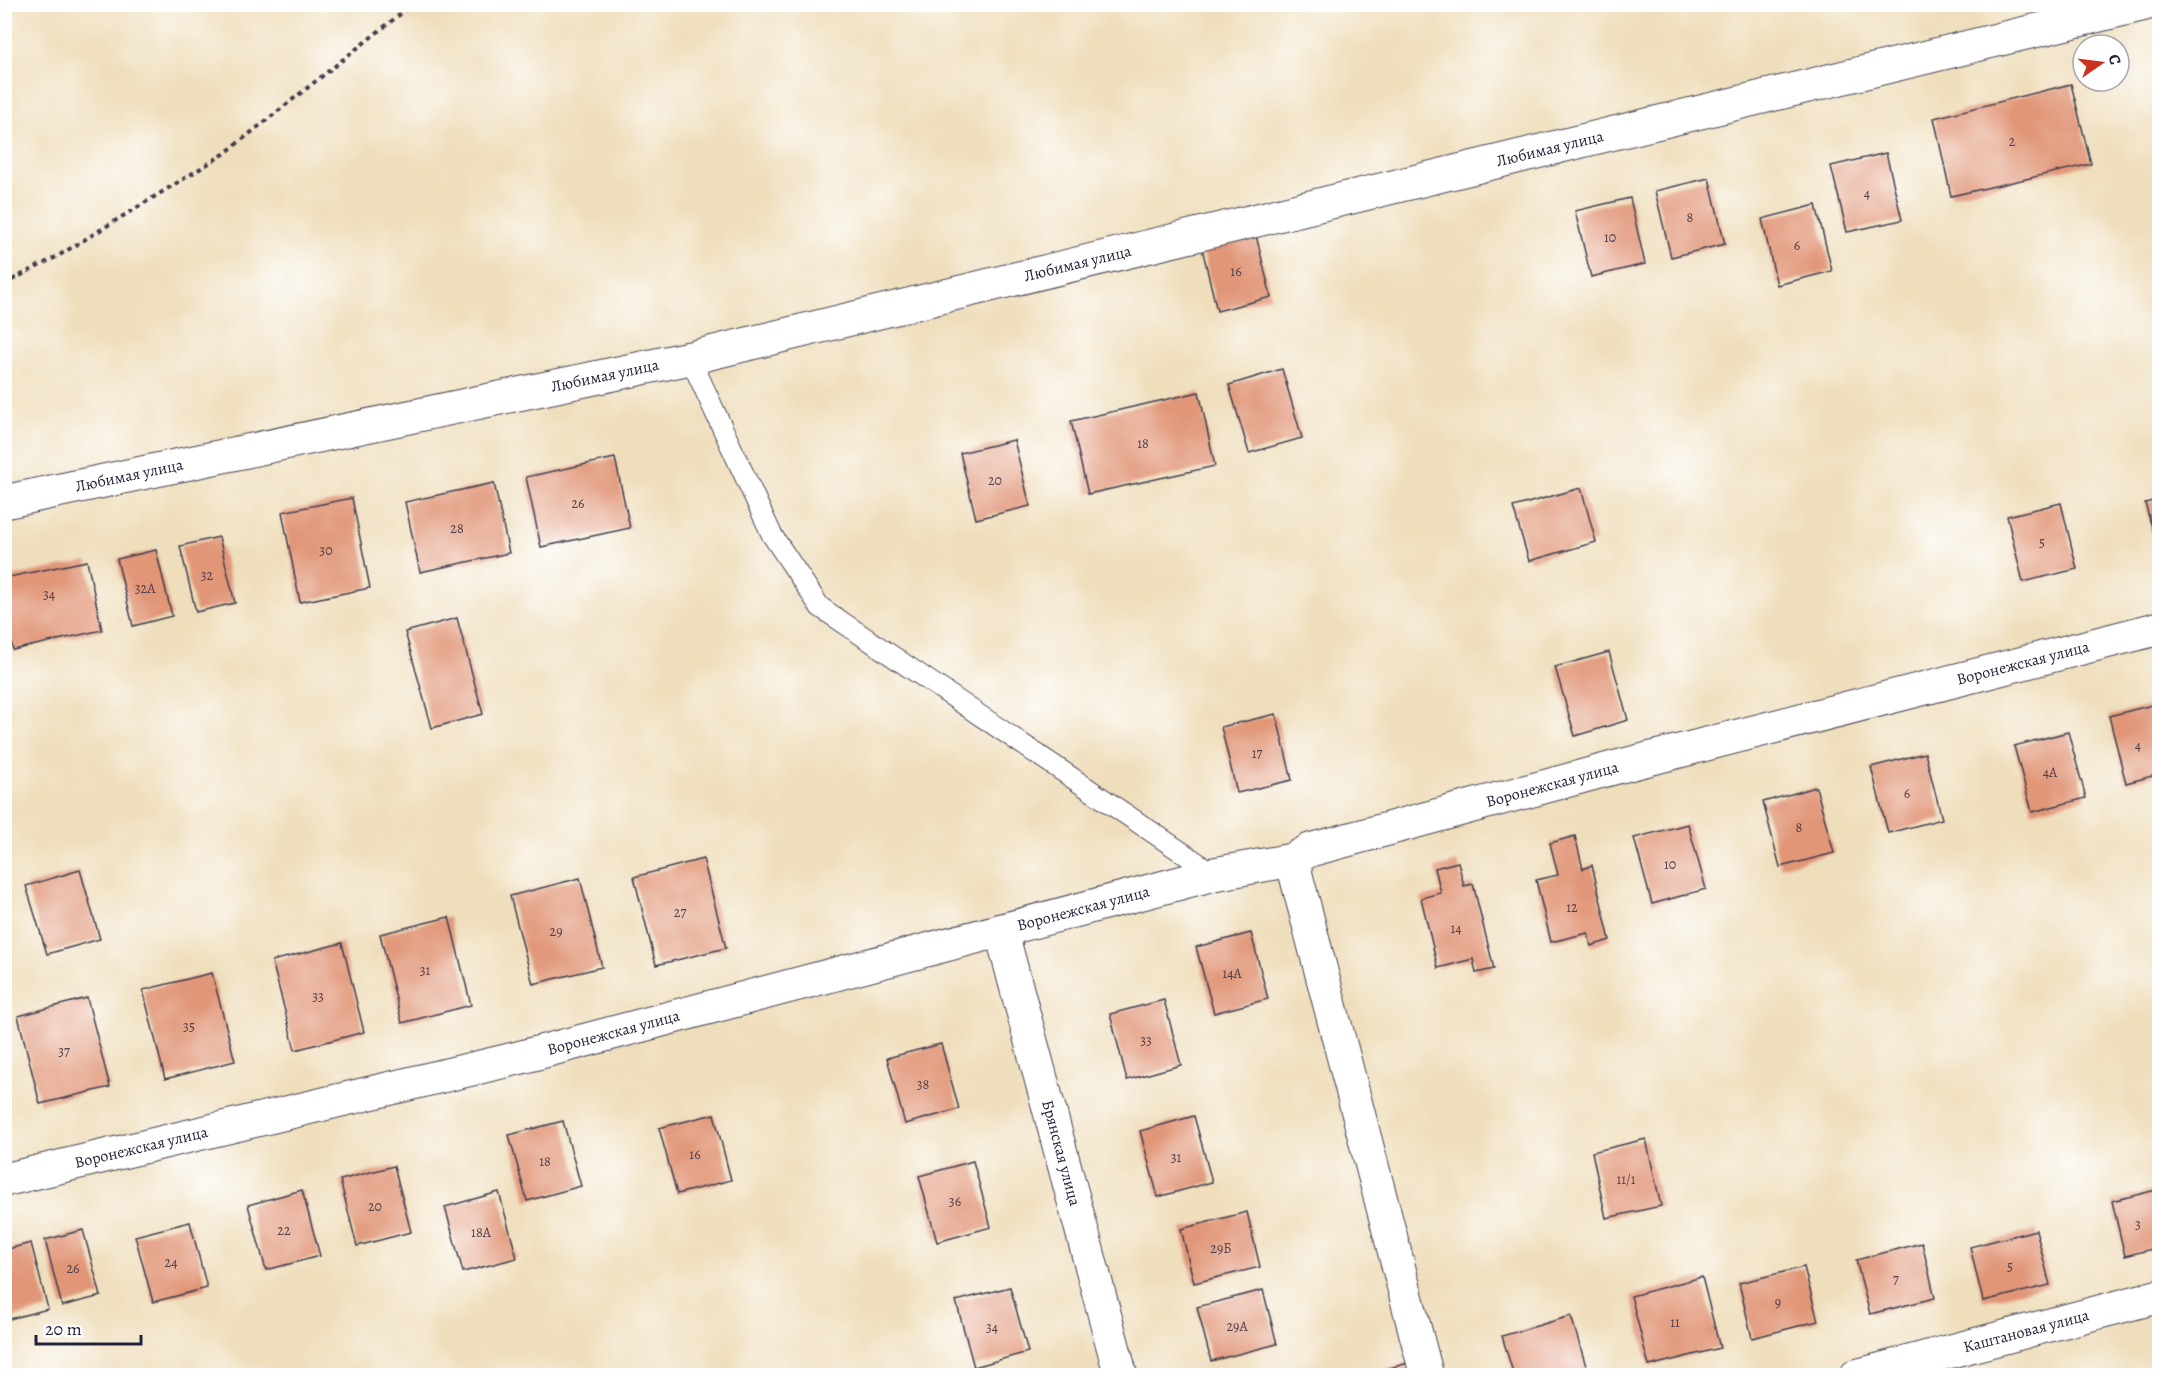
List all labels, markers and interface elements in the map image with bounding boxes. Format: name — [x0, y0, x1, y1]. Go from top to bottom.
north arrow — [2071, 33, 2131, 93]
text: С — [2103, 52, 2126, 67]
street label: Любимая улица — [1494, 125, 1606, 172]
house number: 2 — [2009, 132, 2016, 151]
house number: 4 — [1864, 184, 1870, 203]
house number: 8 — [1687, 208, 1694, 227]
house number: 10 — [1604, 228, 1616, 247]
house number: 6 — [1794, 236, 1800, 255]
street label: Любимая улица — [1022, 240, 1134, 287]
house number: 16 — [1230, 262, 1242, 281]
street label: Любимая улица — [549, 354, 661, 398]
house number: 18 — [1137, 434, 1149, 453]
street label: Любимая улица — [73, 454, 186, 498]
house number: 20 — [988, 471, 1002, 490]
house number: 26 — [571, 494, 585, 513]
house number: 28 — [450, 519, 464, 538]
house number: 5 — [2039, 533, 2045, 552]
house number: 30 — [319, 541, 333, 560]
house number: 32 — [201, 566, 214, 585]
house number: 32А — [135, 579, 156, 598]
house number: 34 — [43, 585, 55, 604]
street label: Воронежская улица — [1954, 635, 2092, 691]
house number: 4 — [2135, 736, 2141, 755]
house number: 17 — [1252, 744, 1262, 763]
street label: Воронежская улица — [1484, 756, 1621, 813]
house number: 4А — [2043, 763, 2058, 782]
house number: 6 — [1904, 784, 1910, 803]
house number: 8 — [1796, 818, 1803, 837]
house number: 10 — [1664, 855, 1676, 874]
street label: Воронежская улица — [1015, 880, 1153, 937]
house number: 12 — [1566, 898, 1578, 917]
house number: 27 — [674, 903, 686, 922]
house number: 14 — [1450, 919, 1462, 938]
house number: 29 — [549, 922, 563, 941]
house number: 31 — [420, 961, 431, 980]
house number: 14А — [1222, 964, 1242, 983]
house number: 33 — [312, 987, 324, 1006]
street label: Воронежская улица — [545, 1005, 683, 1061]
house number: 35 — [183, 1017, 195, 1036]
house number: 33 — [1140, 1031, 1152, 1050]
house number: 37 — [58, 1042, 70, 1061]
house number: 38 — [917, 1075, 930, 1094]
street label: Брянская улица — [1036, 1098, 1086, 1209]
street label: Воронежская улица — [72, 1121, 211, 1174]
house number: 16 — [689, 1145, 701, 1164]
house number: 31 — [1171, 1148, 1182, 1167]
house number: 18 — [539, 1152, 551, 1171]
house number: 11/1 — [1617, 1170, 1636, 1189]
house number: 36 — [949, 1192, 961, 1211]
house number: 20 — [368, 1197, 382, 1216]
house number: 3 — [2135, 1215, 2141, 1234]
house number: 22 — [277, 1221, 291, 1240]
house number: 18А — [471, 1223, 492, 1242]
house number: 29Б — [1210, 1239, 1232, 1258]
house number: 24 — [165, 1253, 178, 1272]
house number: 5 — [2007, 1257, 2013, 1276]
house number: 26 — [66, 1259, 80, 1278]
house number: 7 — [1893, 1270, 1899, 1289]
house number: 9 — [1775, 1293, 1781, 1312]
street label: Каштановая улица — [1961, 1304, 2092, 1358]
scale bar — [36, 1308, 141, 1346]
house number: 11 — [1670, 1313, 1680, 1332]
text: 20 m — [45, 1317, 82, 1341]
house number: 29А — [1226, 1317, 1248, 1336]
house number: 34 — [986, 1318, 998, 1337]

